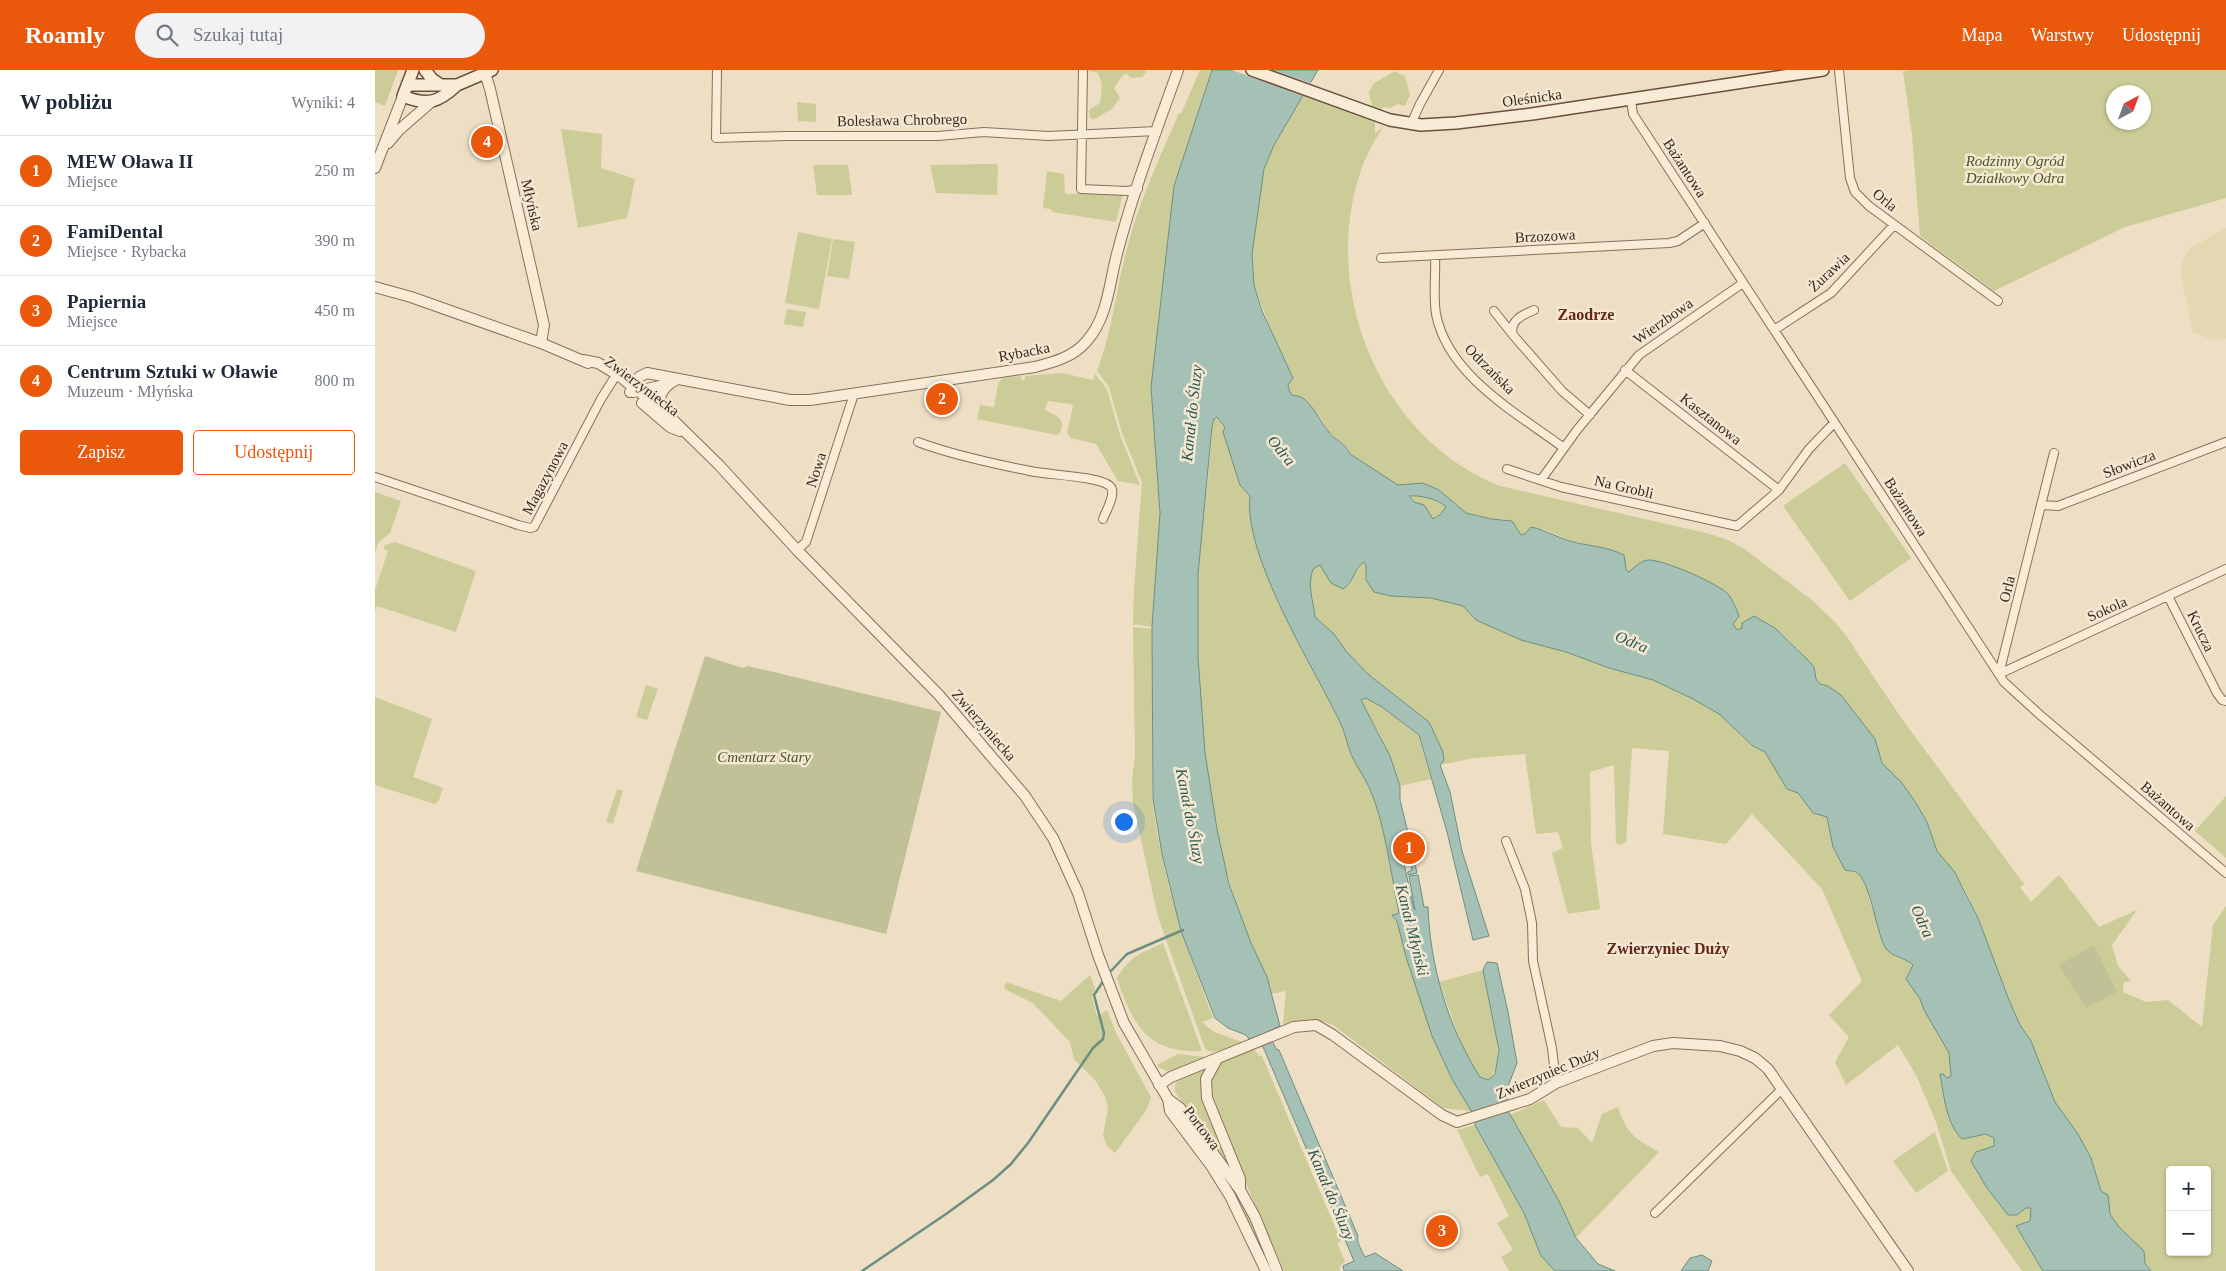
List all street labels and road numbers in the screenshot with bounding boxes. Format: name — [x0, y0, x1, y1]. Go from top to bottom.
street label: Oleśnicka — [1501, 86, 1563, 110]
street label: Bolesława Chrobrego — [837, 111, 967, 129]
street label: Bażantowa — [1660, 136, 1710, 201]
street label: Młyńska — [518, 178, 546, 233]
street label: Orla — [1870, 185, 1901, 215]
street label: Brzozowa — [1514, 226, 1576, 246]
street label: Żurawia — [1805, 249, 1853, 295]
street label: Wierzbowa — [1630, 295, 1696, 347]
street label: Rybacka — [997, 339, 1051, 365]
street label: Odrzańska — [1462, 341, 1519, 398]
street label: Zwierzyniecka — [602, 353, 683, 419]
street label: Kasztanowa — [1677, 390, 1745, 448]
street label: Magazynowa — [519, 438, 571, 517]
street label: Słowicza — [2100, 447, 2158, 481]
street label: Nowa — [803, 450, 829, 490]
street label: Na Grobli — [1593, 472, 1655, 502]
street label: Bażantowa — [1881, 475, 1931, 540]
street label: Orla — [1996, 574, 2018, 604]
street label: Sokola — [2085, 593, 2130, 625]
street label: Krucza — [2184, 608, 2218, 654]
street label: Zwierzyniecka — [949, 686, 1019, 764]
street label: Bażantowa — [2138, 778, 2199, 834]
street label: Zwierzyniec Duży — [1494, 1044, 1603, 1102]
street label: Portowa — [1181, 1103, 1224, 1153]

